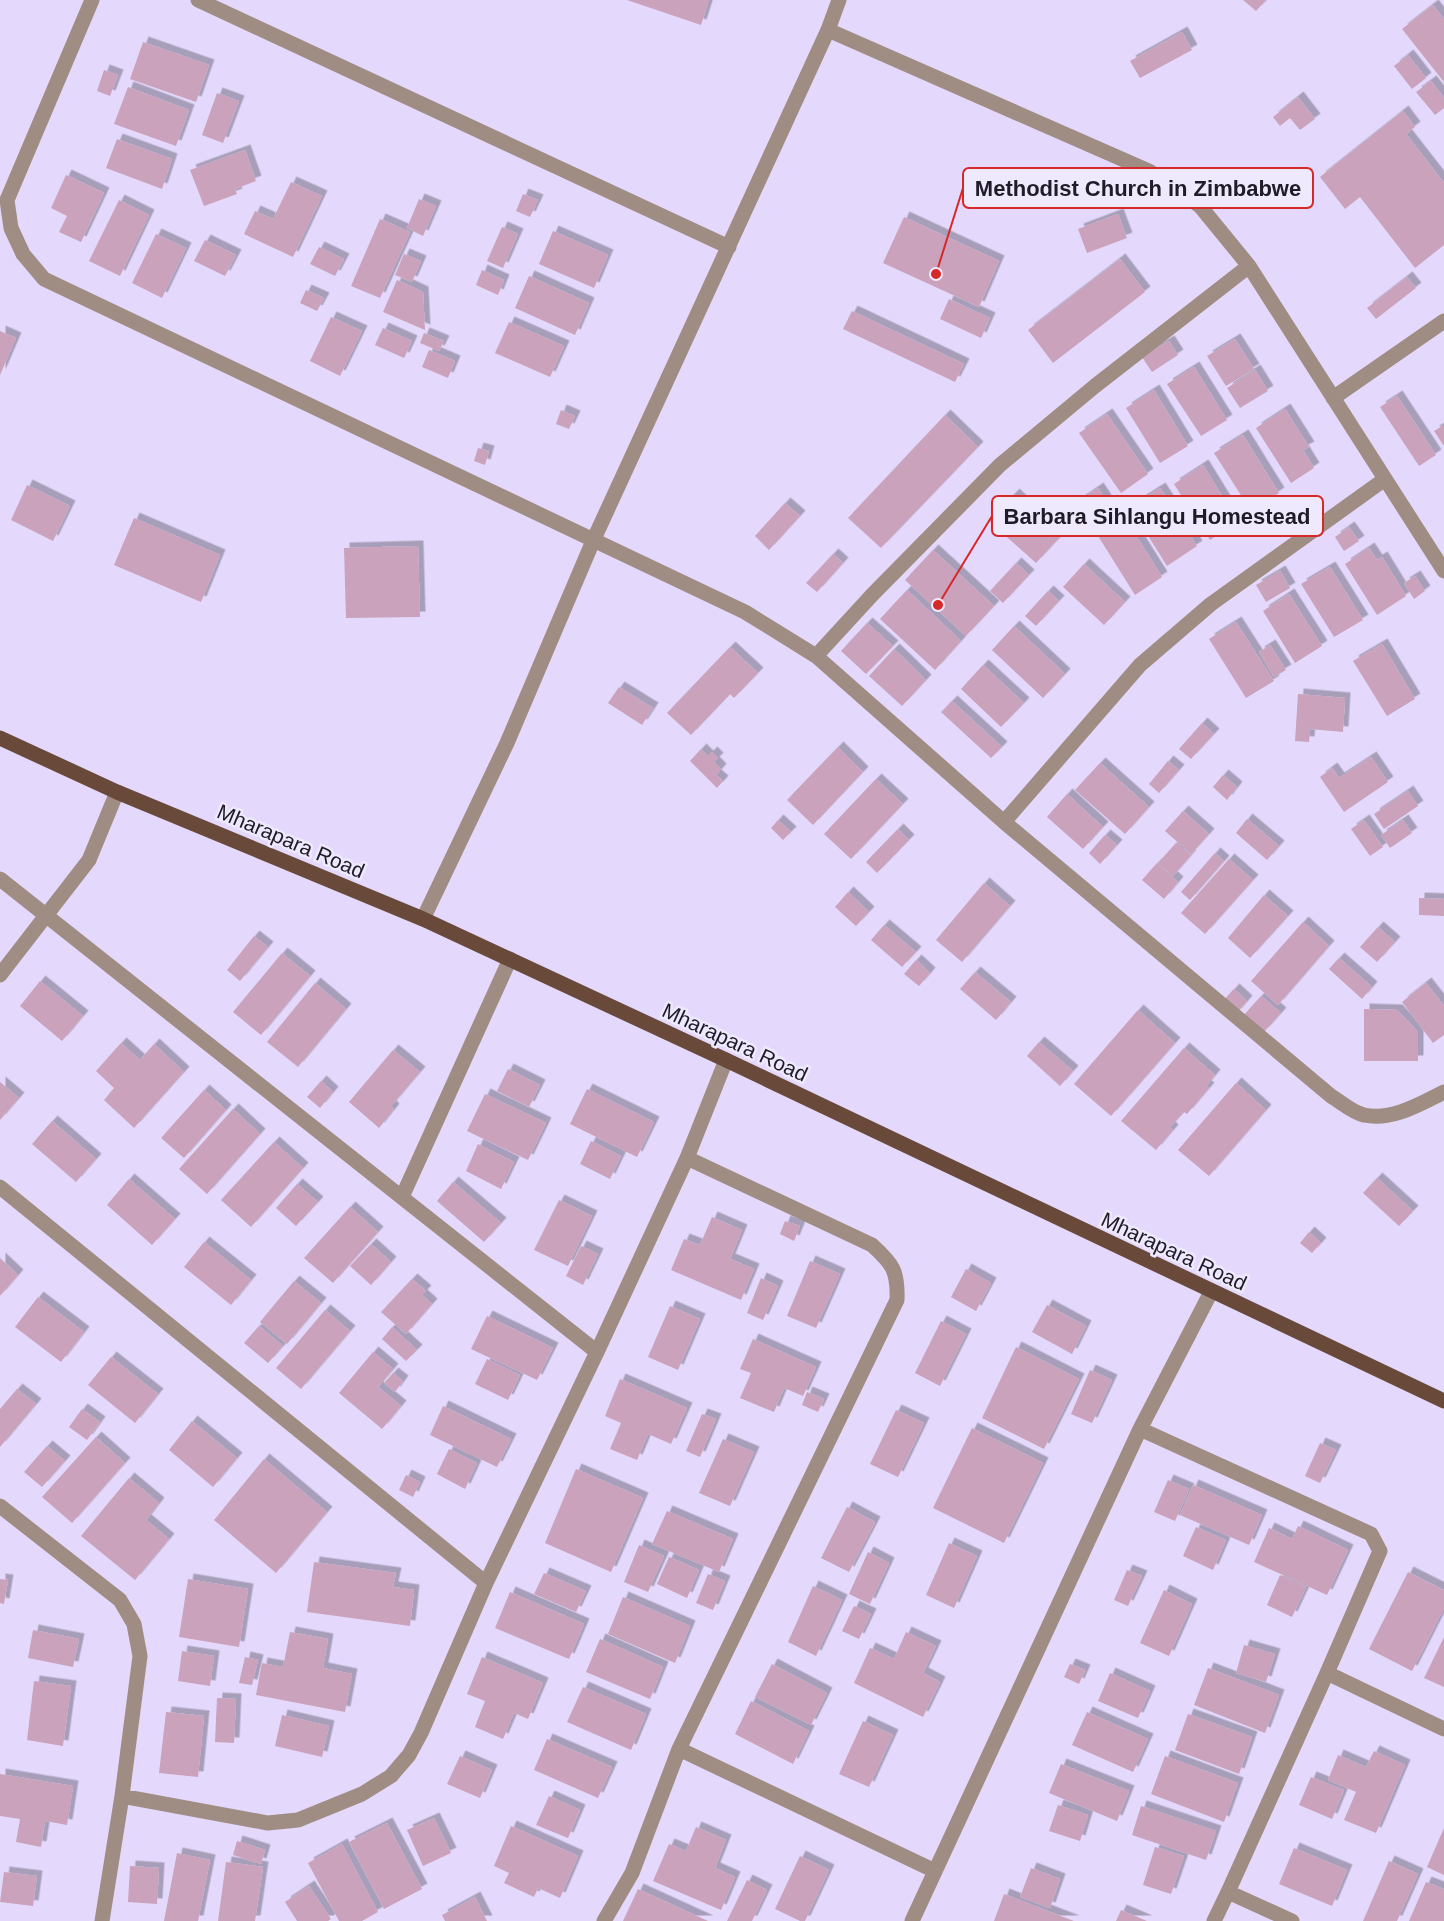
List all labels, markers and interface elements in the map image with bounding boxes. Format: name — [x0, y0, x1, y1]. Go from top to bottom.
callout: Methodist Church in Zimbabwe — [963, 168, 1313, 208]
text: Methodist Church in Zimbabwe — [975, 176, 1301, 201]
callout: Barbara Sihlangu Homestead — [992, 496, 1323, 536]
text: Barbara Sihlangu Homestead — [1004, 504, 1310, 529]
street label: Mharapara Road — [214, 800, 368, 882]
street label: Mharapara Road — [659, 998, 811, 1086]
street label: Mharapara Road — [1098, 1207, 1250, 1295]

